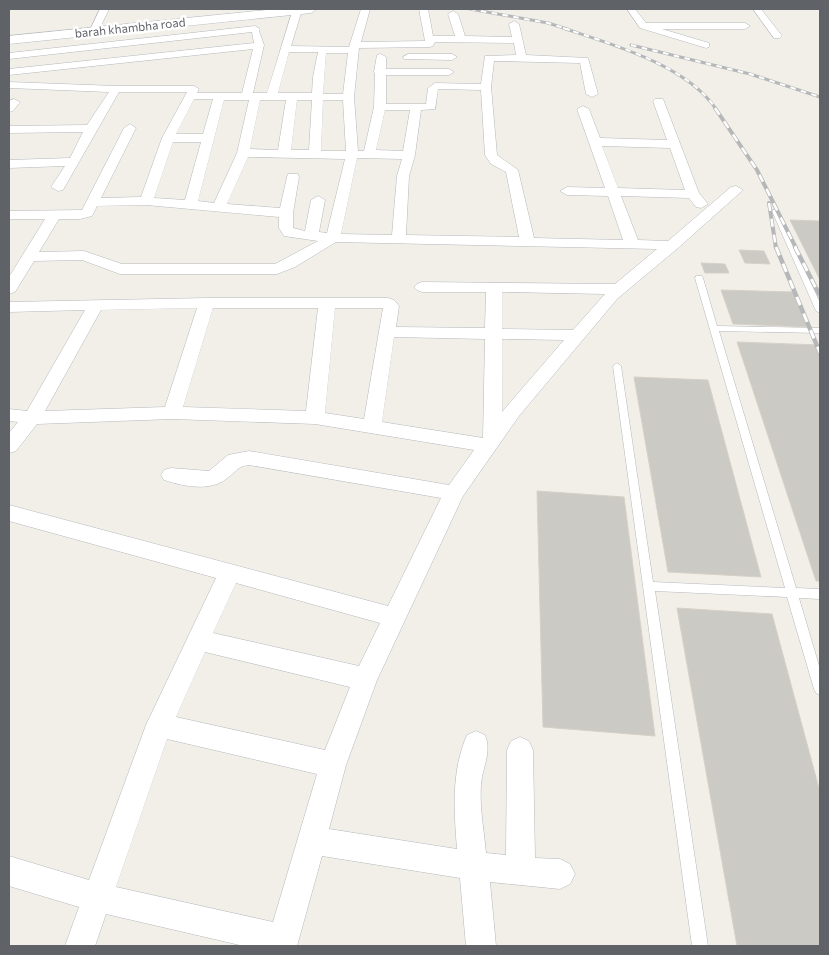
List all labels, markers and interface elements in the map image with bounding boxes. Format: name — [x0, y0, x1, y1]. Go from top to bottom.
street label: barah khambha road — [74, 14, 186, 40]

